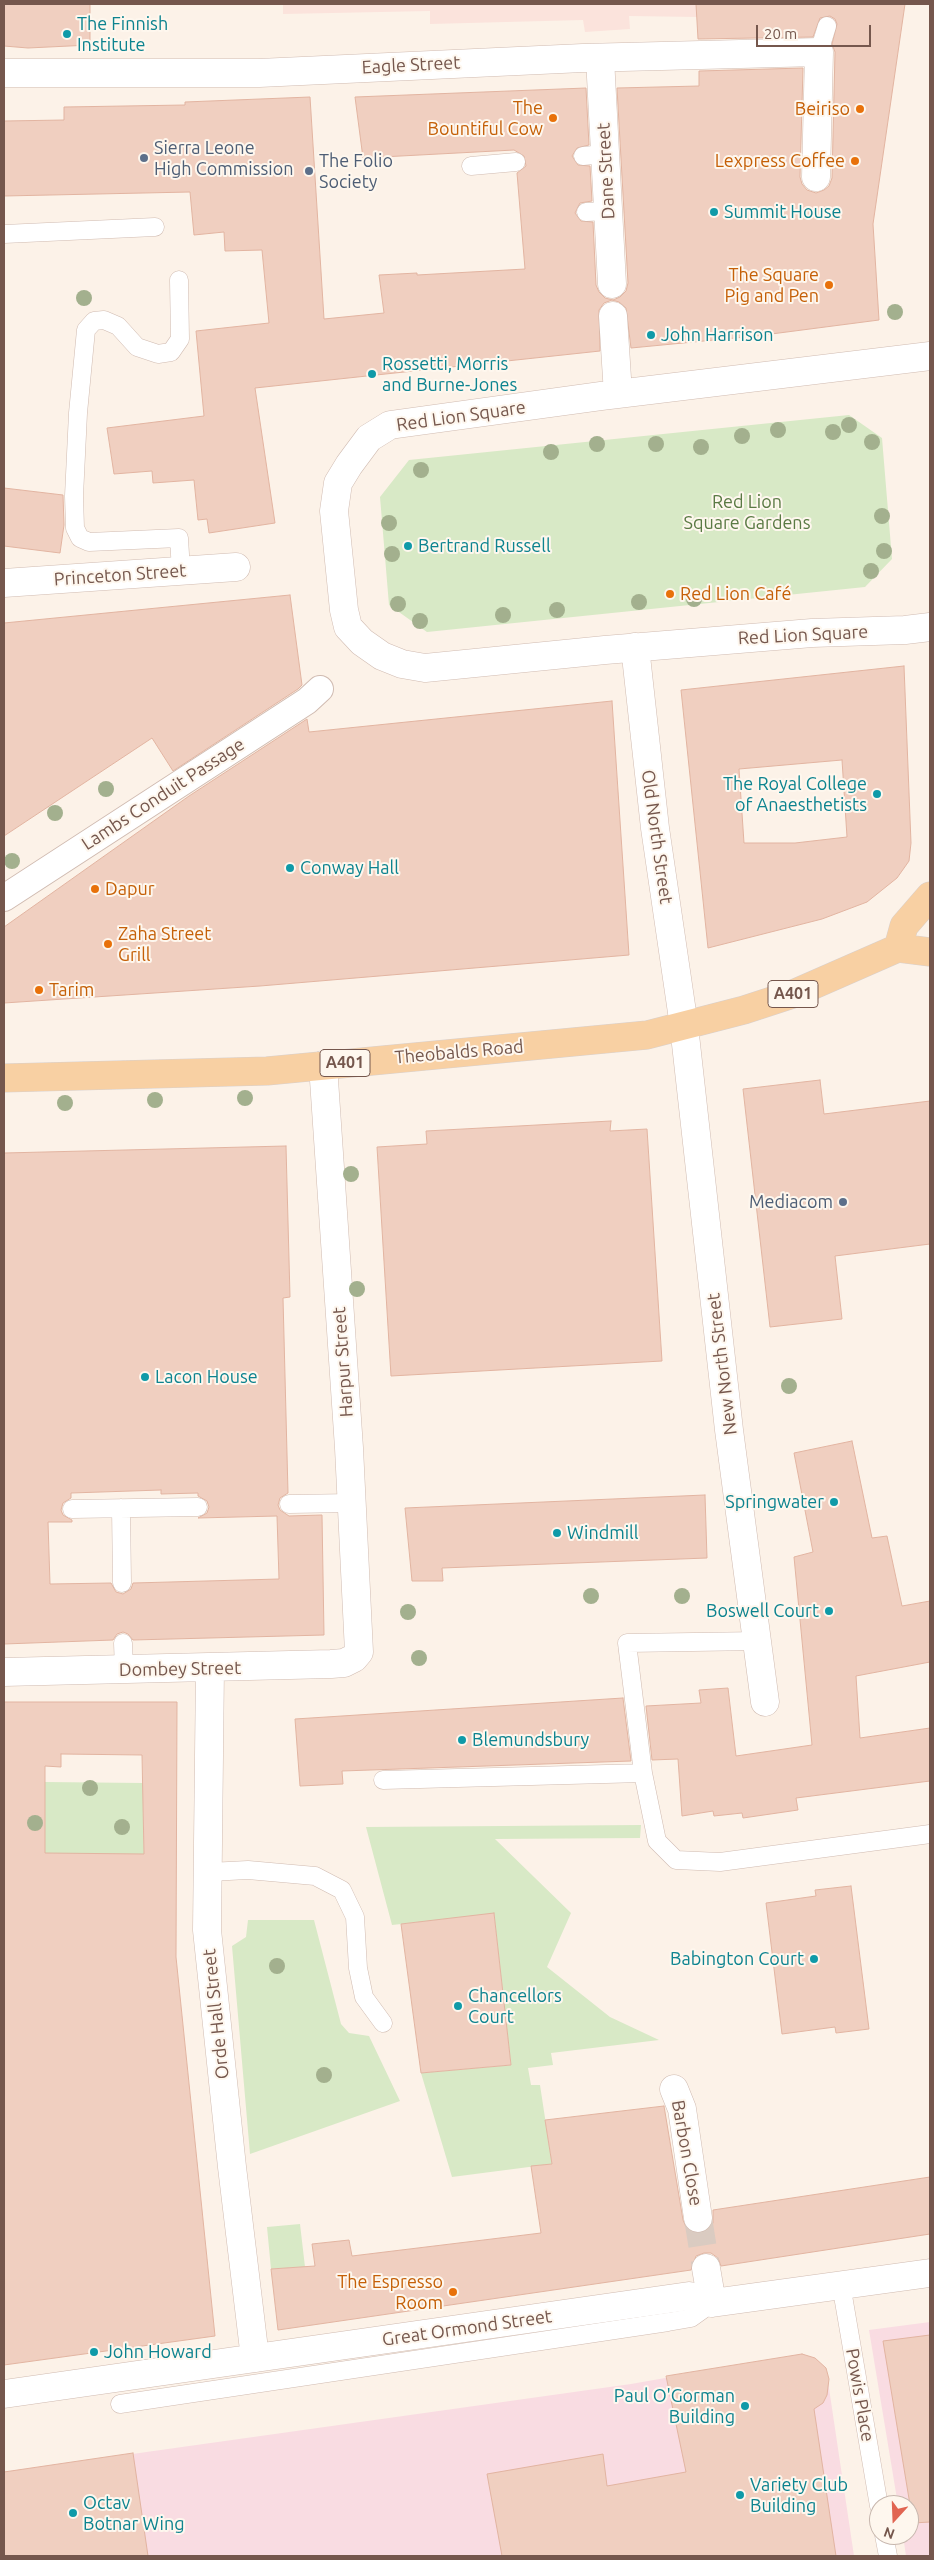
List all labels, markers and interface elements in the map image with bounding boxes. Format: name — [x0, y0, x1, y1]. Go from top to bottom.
place label: The Finnish Institute — [77, 13, 168, 56]
scale bar — [759, 15, 874, 47]
text: 20 m — [764, 25, 797, 42]
marker: The Finnish Institute — [61, 28, 73, 40]
street label: Eagle Street — [361, 52, 461, 78]
place label: The Bountiful Cow — [428, 97, 543, 140]
place label: Beiriso — [795, 98, 850, 120]
marker: Beiriso — [854, 103, 866, 115]
marker: The Bountiful Cow — [547, 112, 559, 124]
street label: Dane Street — [593, 122, 619, 220]
place label: Sierra Leone High Commission — [154, 137, 293, 180]
place label: The Folio Society — [319, 150, 393, 192]
place label: Lexpress Coffee — [715, 150, 845, 172]
marker: Sierra Leone High Commission — [138, 152, 150, 164]
marker: Lexpress Coffee — [849, 155, 861, 167]
marker: The Folio Society — [303, 165, 315, 177]
place label: Summit House — [724, 201, 841, 223]
marker: Summit House — [708, 206, 720, 218]
place label: The Square Pig and Pen — [725, 264, 819, 306]
marker: The Square Pig and Pen — [823, 279, 835, 291]
place label: John Harrison — [661, 324, 773, 346]
marker: John Harrison — [645, 329, 657, 341]
place label: Rossetti, Morris and Burne-Jones — [382, 353, 517, 396]
marker: Rossetti, Morris and Burne-Jones — [366, 368, 378, 380]
street label: Red Lion Square — [395, 396, 527, 436]
park label: Red Lion Square Gardens — [684, 491, 810, 534]
place label: Bertrand Russell — [418, 535, 551, 557]
marker: Bertrand Russell — [402, 540, 414, 552]
street label: Princeton Street — [53, 560, 187, 590]
place label: Red Lion Café — [680, 583, 791, 605]
marker: Red Lion Café — [664, 588, 676, 600]
street label: Red Lion Square — [737, 621, 869, 649]
street label: Lambs Conduit Passage — [78, 733, 248, 855]
street label: Old North Street — [637, 769, 677, 905]
place label: The Royal College of Anaesthetists — [723, 773, 867, 816]
marker: The Royal College of Anaesthetists — [871, 788, 883, 800]
place label: Conway Hall — [300, 857, 399, 879]
marker: Conway Hall — [284, 862, 296, 874]
place label: Dapur — [105, 878, 155, 900]
marker: Dapur — [89, 883, 101, 895]
place label: Zaha Street Grill — [118, 923, 211, 966]
marker: Zaha Street Grill — [102, 938, 114, 950]
place label: Tarim — [49, 979, 94, 1001]
road number: A401 — [768, 981, 818, 1008]
marker: Tarim — [33, 984, 45, 996]
street label: Theobalds Road — [394, 1036, 524, 1068]
road number: A401 — [320, 1050, 370, 1076]
place label: Mediacom — [749, 1191, 833, 1213]
marker: Mediacom — [837, 1196, 849, 1208]
street label: New North Street — [703, 1292, 741, 1436]
street label: Harpur Street — [328, 1306, 358, 1418]
place label: Lacon House — [155, 1366, 258, 1388]
marker: Lacon House — [139, 1371, 151, 1383]
place label: Springwater — [725, 1491, 824, 1513]
marker: Springwater — [828, 1496, 840, 1508]
place label: Windmill — [567, 1522, 639, 1544]
marker: Windmill — [551, 1527, 563, 1539]
place label: Boswell Court — [706, 1600, 819, 1622]
marker: Boswell Court — [823, 1605, 835, 1617]
street label: Dombey Street — [119, 1657, 241, 1681]
place label: Blemundsbury — [472, 1729, 589, 1751]
marker: Blemundsbury — [456, 1734, 468, 1746]
street label: Orde Hall Street — [198, 1948, 234, 2080]
place label: Babington Court — [670, 1948, 804, 1970]
marker: Babington Court — [808, 1953, 820, 1965]
place label: Chancellors Court — [468, 1985, 562, 2028]
marker: Chancellors Court — [452, 2000, 464, 2012]
street label: Barbon Close — [667, 2098, 707, 2208]
place label: The Espresso Room — [337, 2271, 443, 2314]
marker: The Espresso Room — [447, 2286, 459, 2298]
street label: Great Ormond Street — [381, 2305, 553, 2351]
place label: John Howard — [104, 2341, 212, 2363]
marker: John Howard — [88, 2346, 100, 2358]
street label: Powis Place — [841, 2347, 879, 2443]
place label: Paul O'Gorman Building — [614, 2385, 735, 2428]
marker: Paul O'Gorman Building — [739, 2400, 751, 2412]
place label: Variety Club Building — [750, 2474, 848, 2516]
marker: Variety Club Building — [734, 2489, 746, 2501]
place label: Octav Botnar Wing — [83, 2492, 185, 2534]
north arrow — [869, 2495, 919, 2545]
marker: Octav Botnar Wing — [67, 2507, 79, 2519]
text: N — [882, 2524, 897, 2542]

